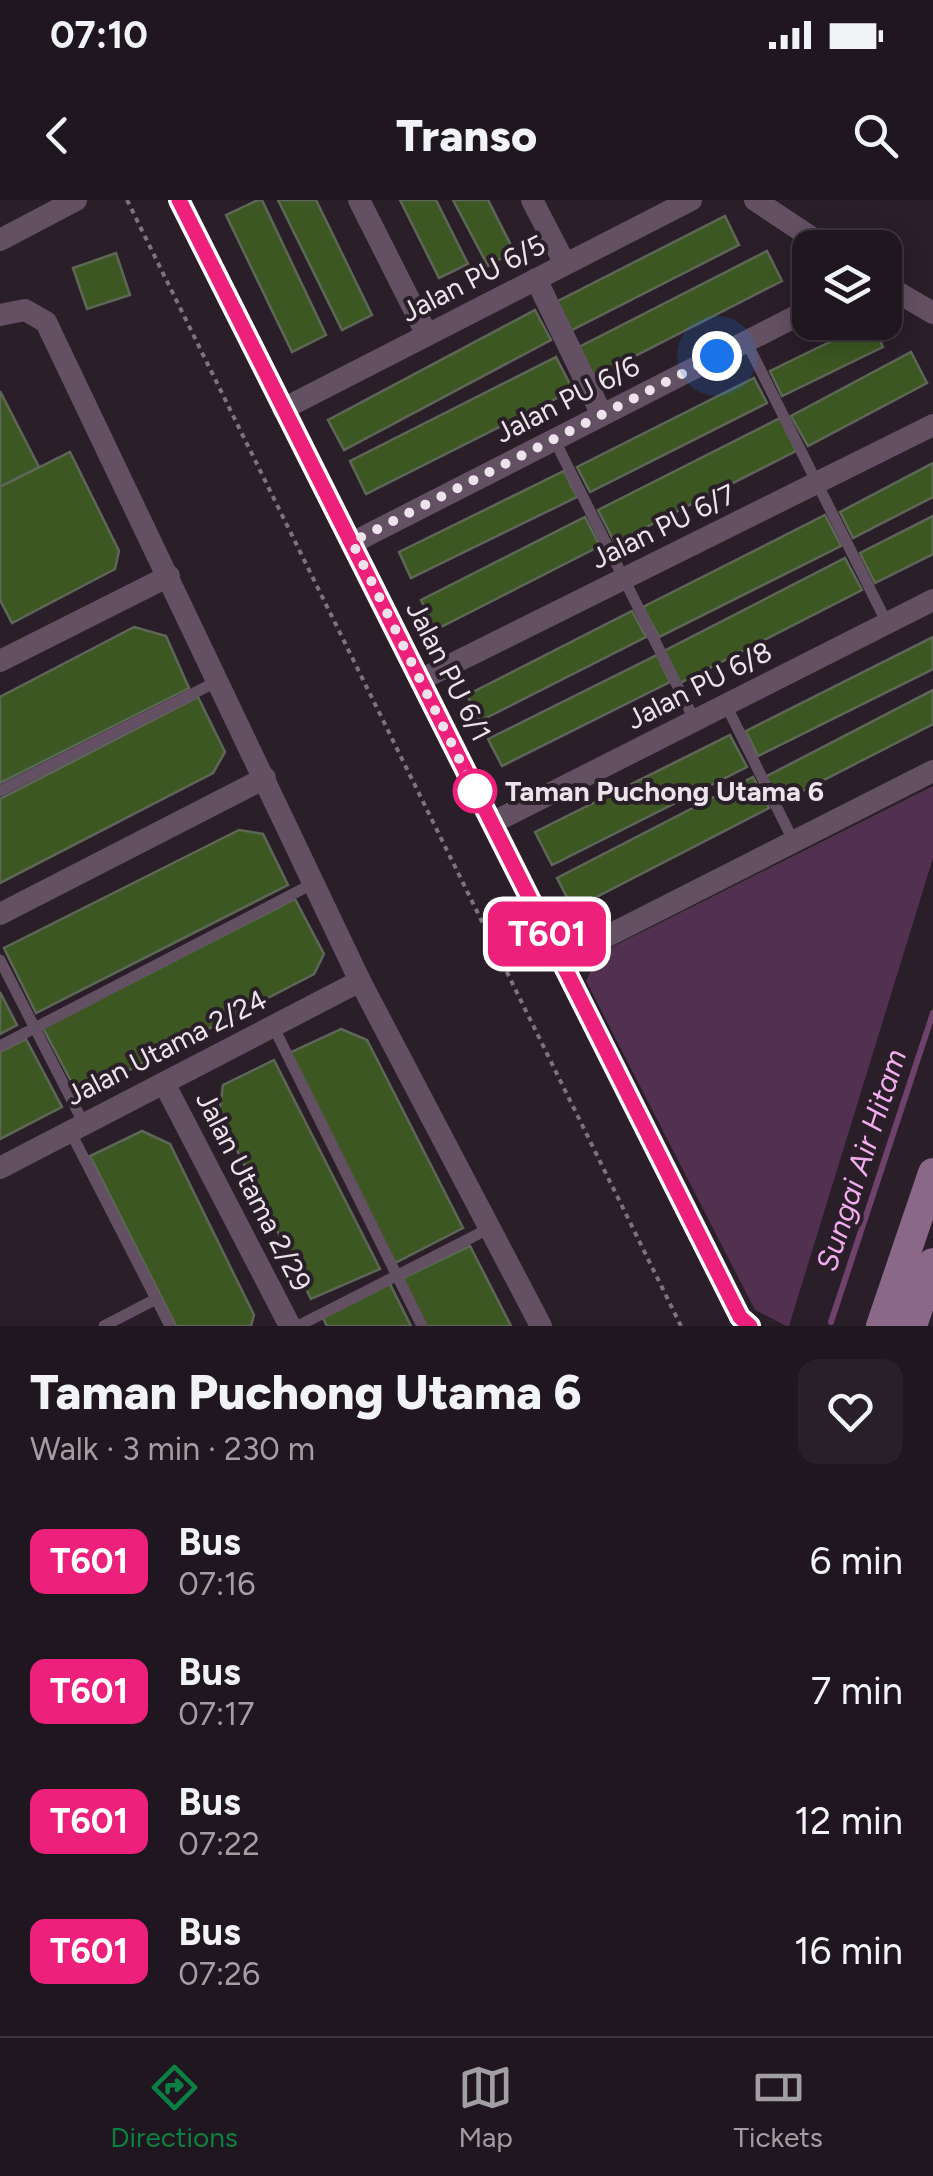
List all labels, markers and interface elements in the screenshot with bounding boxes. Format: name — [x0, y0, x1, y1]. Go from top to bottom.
text: 07:10 — [50, 12, 148, 58]
icon: back — [30, 108, 85, 163]
text: Transo — [396, 108, 537, 162]
icon: search — [848, 108, 903, 163]
street label: Jalan PU 6/5 — [395, 227, 551, 329]
map controls — [792, 230, 902, 340]
button: layers — [792, 230, 902, 340]
your location — [692, 331, 742, 381]
street label: Jalan PU 6/6 — [489, 348, 645, 450]
street label: Jalan PU 6/7 — [585, 476, 741, 576]
street label: Jalan PU 6/1 — [399, 595, 499, 747]
street label: Jalan PU 6/8 — [621, 634, 777, 736]
marker: Taman Puchong Utama 6 — [454, 770, 496, 812]
place label: Taman Puchong Utama 6 — [505, 774, 824, 808]
line badge: T601 — [477, 902, 617, 966]
text: T601 — [508, 913, 586, 955]
street label: Jalan Utama 2/24 — [60, 982, 272, 1112]
water label: Sungai Air Hitam — [808, 1045, 914, 1275]
street label: Jalan Utama 2/29 — [189, 1086, 319, 1296]
button: heart — [798, 1359, 903, 1464]
text: Taman Puchong Utama 6 — [30, 1363, 582, 1421]
text: Walk · 3 min · 230 m — [30, 1430, 315, 1468]
text: Bus — [178, 1519, 241, 1565]
text: 6 min — [810, 1538, 903, 1584]
text: T601 — [50, 1540, 128, 1582]
text: 07:16 — [178, 1565, 255, 1603]
text: Bus — [178, 1649, 241, 1695]
text: 7 min — [811, 1668, 903, 1714]
text: T601 — [50, 1670, 128, 1712]
text: 07:17 — [178, 1695, 254, 1733]
text: Bus — [178, 1779, 241, 1825]
text: 12 min — [794, 1798, 903, 1844]
text: T601 — [50, 1800, 128, 1842]
text: 07:22 — [178, 1825, 260, 1863]
text: Bus — [178, 1909, 241, 1955]
text: 16 min — [794, 1928, 903, 1974]
text: T601 — [50, 1930, 128, 1972]
text: 07:26 — [178, 1955, 260, 1993]
tab: Directions — [110, 2060, 238, 2154]
tab: Map — [458, 2060, 513, 2154]
tab: Tickets — [734, 2060, 823, 2154]

